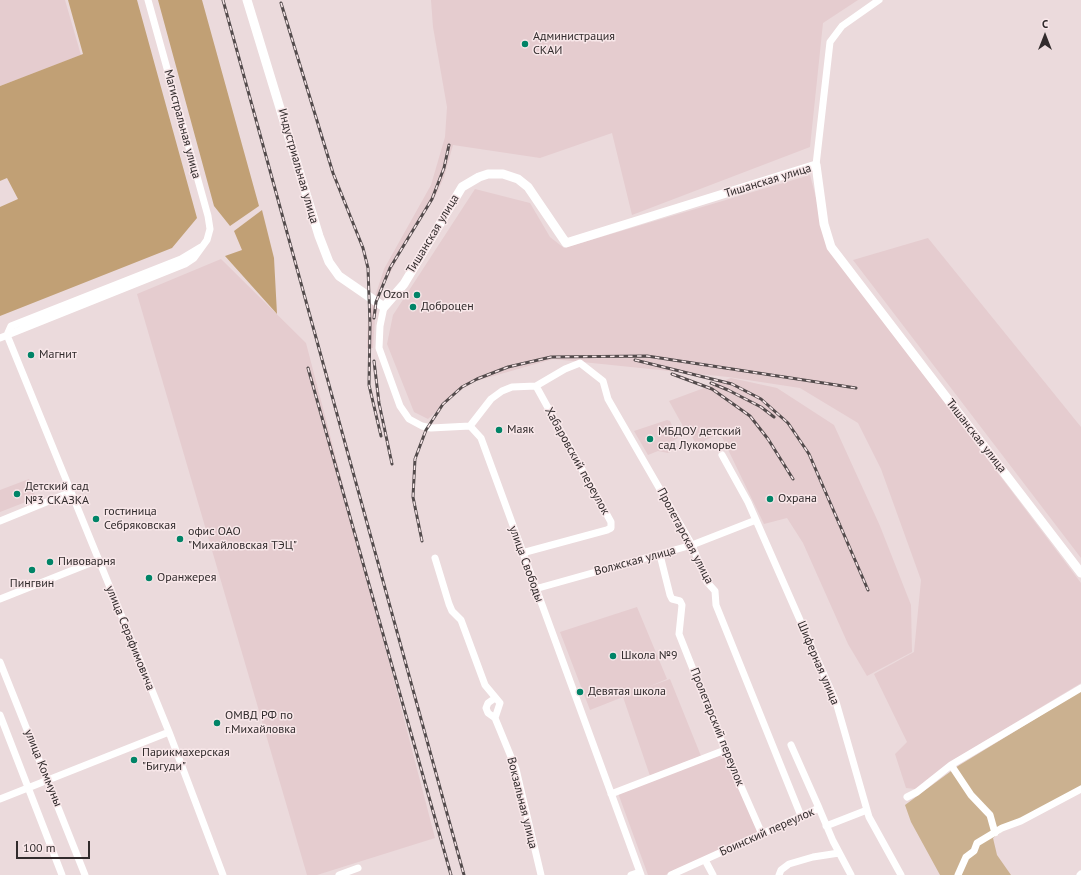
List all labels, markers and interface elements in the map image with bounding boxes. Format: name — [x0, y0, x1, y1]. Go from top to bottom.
north arrow — [1025, 16, 1065, 56]
text: С — [1042, 17, 1048, 31]
place label: Администрация СКАИ — [533, 30, 615, 58]
marker: Администрация СКАИ — [520, 39, 530, 49]
street label: Магистральная улица — [161, 68, 203, 180]
street label: Индустриальная улица — [275, 107, 321, 225]
street label: Тишанская улица — [723, 161, 813, 201]
street label: Тишанская улица — [404, 192, 462, 276]
place label: Ozon — [383, 288, 409, 302]
marker: Ozon — [412, 290, 422, 300]
place label: Доброцен — [421, 300, 474, 314]
marker: Доброцен — [408, 302, 418, 312]
place label: Магнит — [39, 348, 77, 362]
marker: Магнит — [26, 350, 36, 360]
street label: Тишанская улица — [943, 396, 1009, 476]
street label: Хабаровский переулок — [541, 405, 613, 517]
place label: Mаяк — [507, 423, 534, 437]
marker: Mаяк — [494, 425, 504, 435]
place label: МБДОУ детский сад Лукоморье — [658, 425, 741, 453]
marker: МБДОУ детский сад Лукоморье — [645, 434, 655, 444]
place label: Детский сад №3 СКАЗКА — [25, 480, 89, 508]
street label: Пролетарская улица — [654, 486, 716, 586]
marker: Детский сад №3 СКАЗКА — [12, 489, 22, 499]
place label: Охрана — [778, 492, 817, 506]
marker: Охрана — [765, 494, 775, 504]
place label: гостиница Себряковская — [104, 505, 176, 533]
marker: гостиница Себряковская — [91, 514, 101, 524]
street label: улица Свободы — [506, 524, 546, 604]
place label: офис ОАО "Михайловская ТЭЦ" — [188, 525, 297, 553]
marker: офис ОАО "Михайловская ТЭЦ" — [175, 534, 185, 544]
street label: Волжская улица — [593, 543, 677, 579]
place label: Пивоварня — [58, 555, 115, 569]
marker: Пивоварня — [45, 557, 55, 567]
marker: Пингвин — [27, 565, 37, 575]
place label: Оранжерея — [157, 571, 216, 585]
marker: Оранжерея — [144, 573, 154, 583]
place label: Пингвин — [10, 577, 54, 591]
street label: улица Серафимовича — [102, 583, 158, 693]
street label: Шиферная улица — [794, 619, 842, 707]
place label: Школа №9 — [621, 649, 677, 663]
marker: Школа №9 — [608, 651, 618, 661]
street label: Пролетарский переулок — [687, 666, 747, 788]
place label: Девятая школа — [588, 685, 666, 699]
marker: Девятая школа — [575, 687, 585, 697]
place label: ОМВД РФ по г.Михайловка — [225, 709, 296, 737]
marker: ОМВД РФ по г.Михайловка — [212, 718, 222, 728]
street label: улица Коммуны — [21, 727, 65, 809]
place label: Парикмахерская "Бигуди" — [142, 746, 230, 774]
marker: Парикмахерская "Бигуди" — [129, 755, 139, 765]
street label: Вокзальная улица — [504, 756, 540, 850]
street label: Боинский переулок — [717, 805, 817, 859]
scale bar — [18, 833, 92, 859]
text: 100 m — [23, 840, 56, 855]

